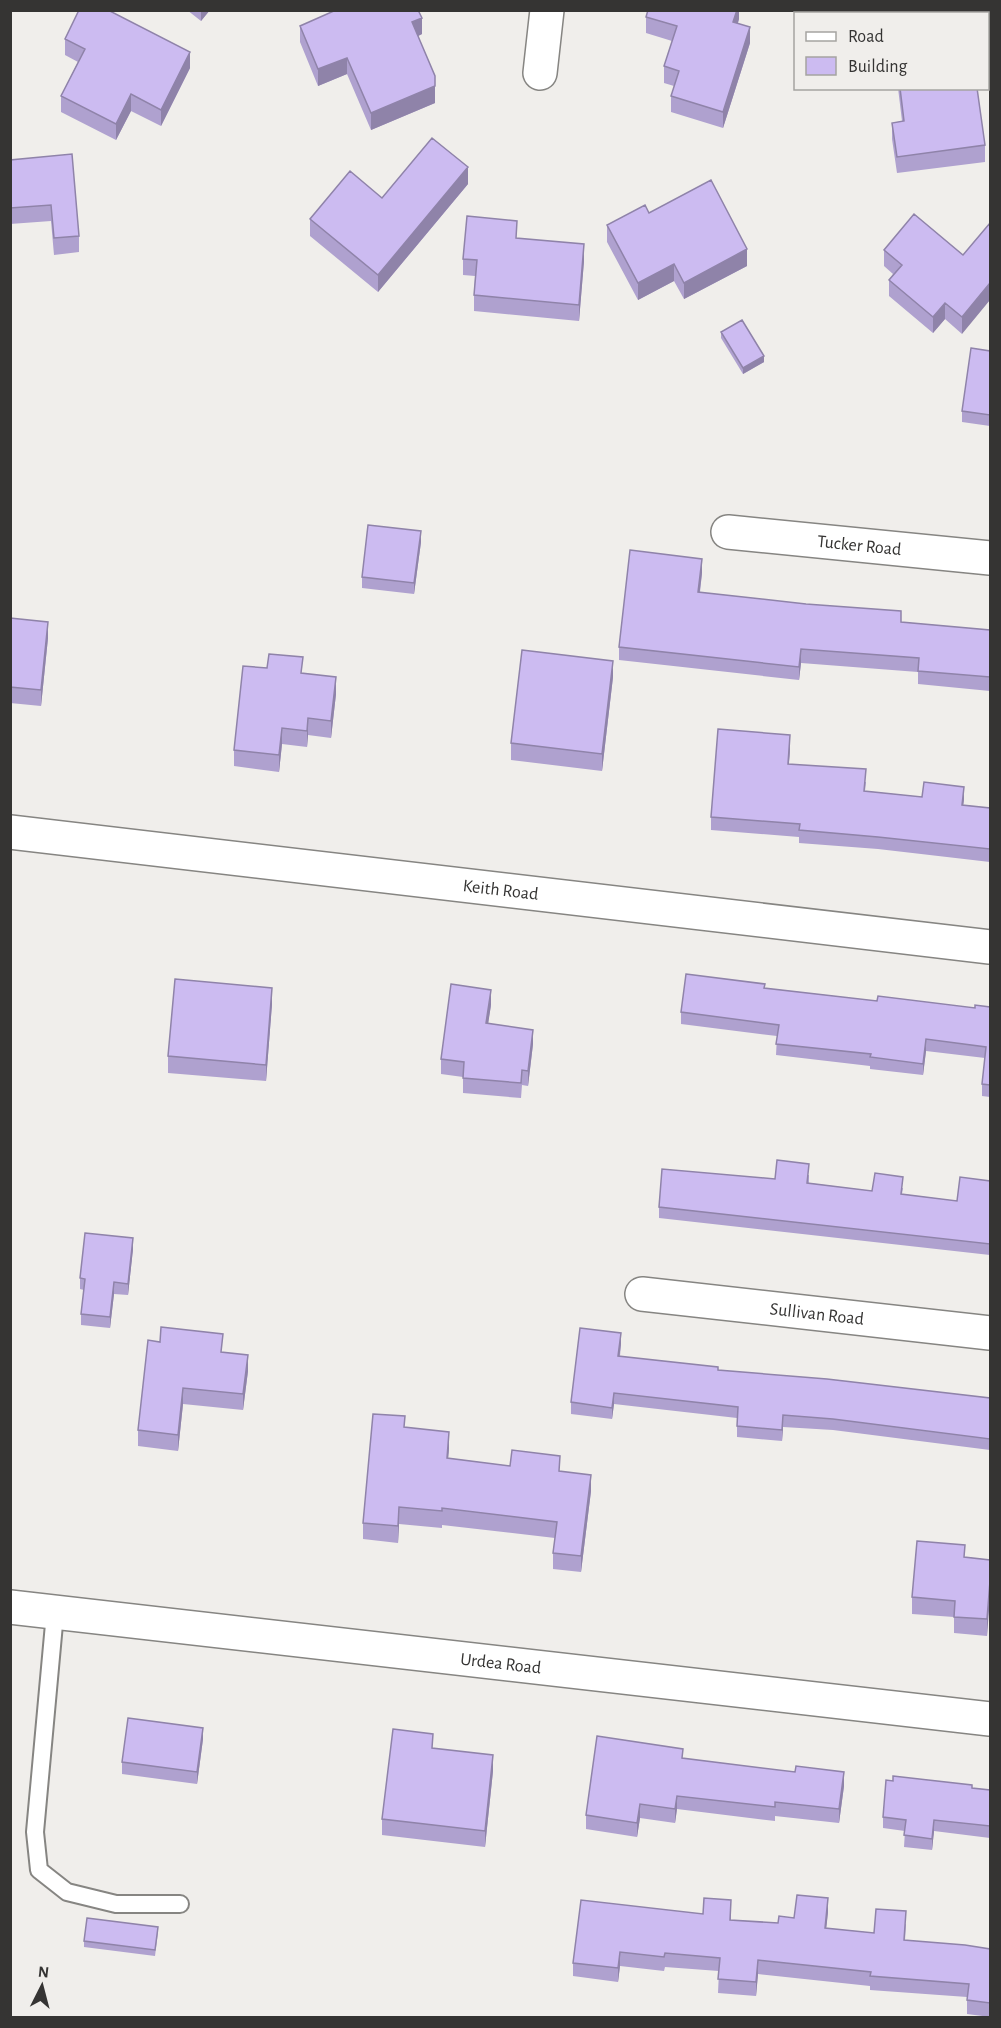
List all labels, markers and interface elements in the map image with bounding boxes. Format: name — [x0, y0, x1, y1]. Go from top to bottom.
legend — [794, 12, 989, 90]
text: Road — [848, 28, 884, 46]
text: Building — [848, 58, 908, 76]
street label: Tucker Road — [816, 533, 902, 559]
street label: Keith Road — [462, 877, 539, 904]
street label: Sullivan Road — [769, 1300, 865, 1329]
street label: Urdea Road — [459, 1651, 542, 1678]
north arrow — [12, 1956, 72, 2016]
text: N — [37, 1964, 50, 1981]

